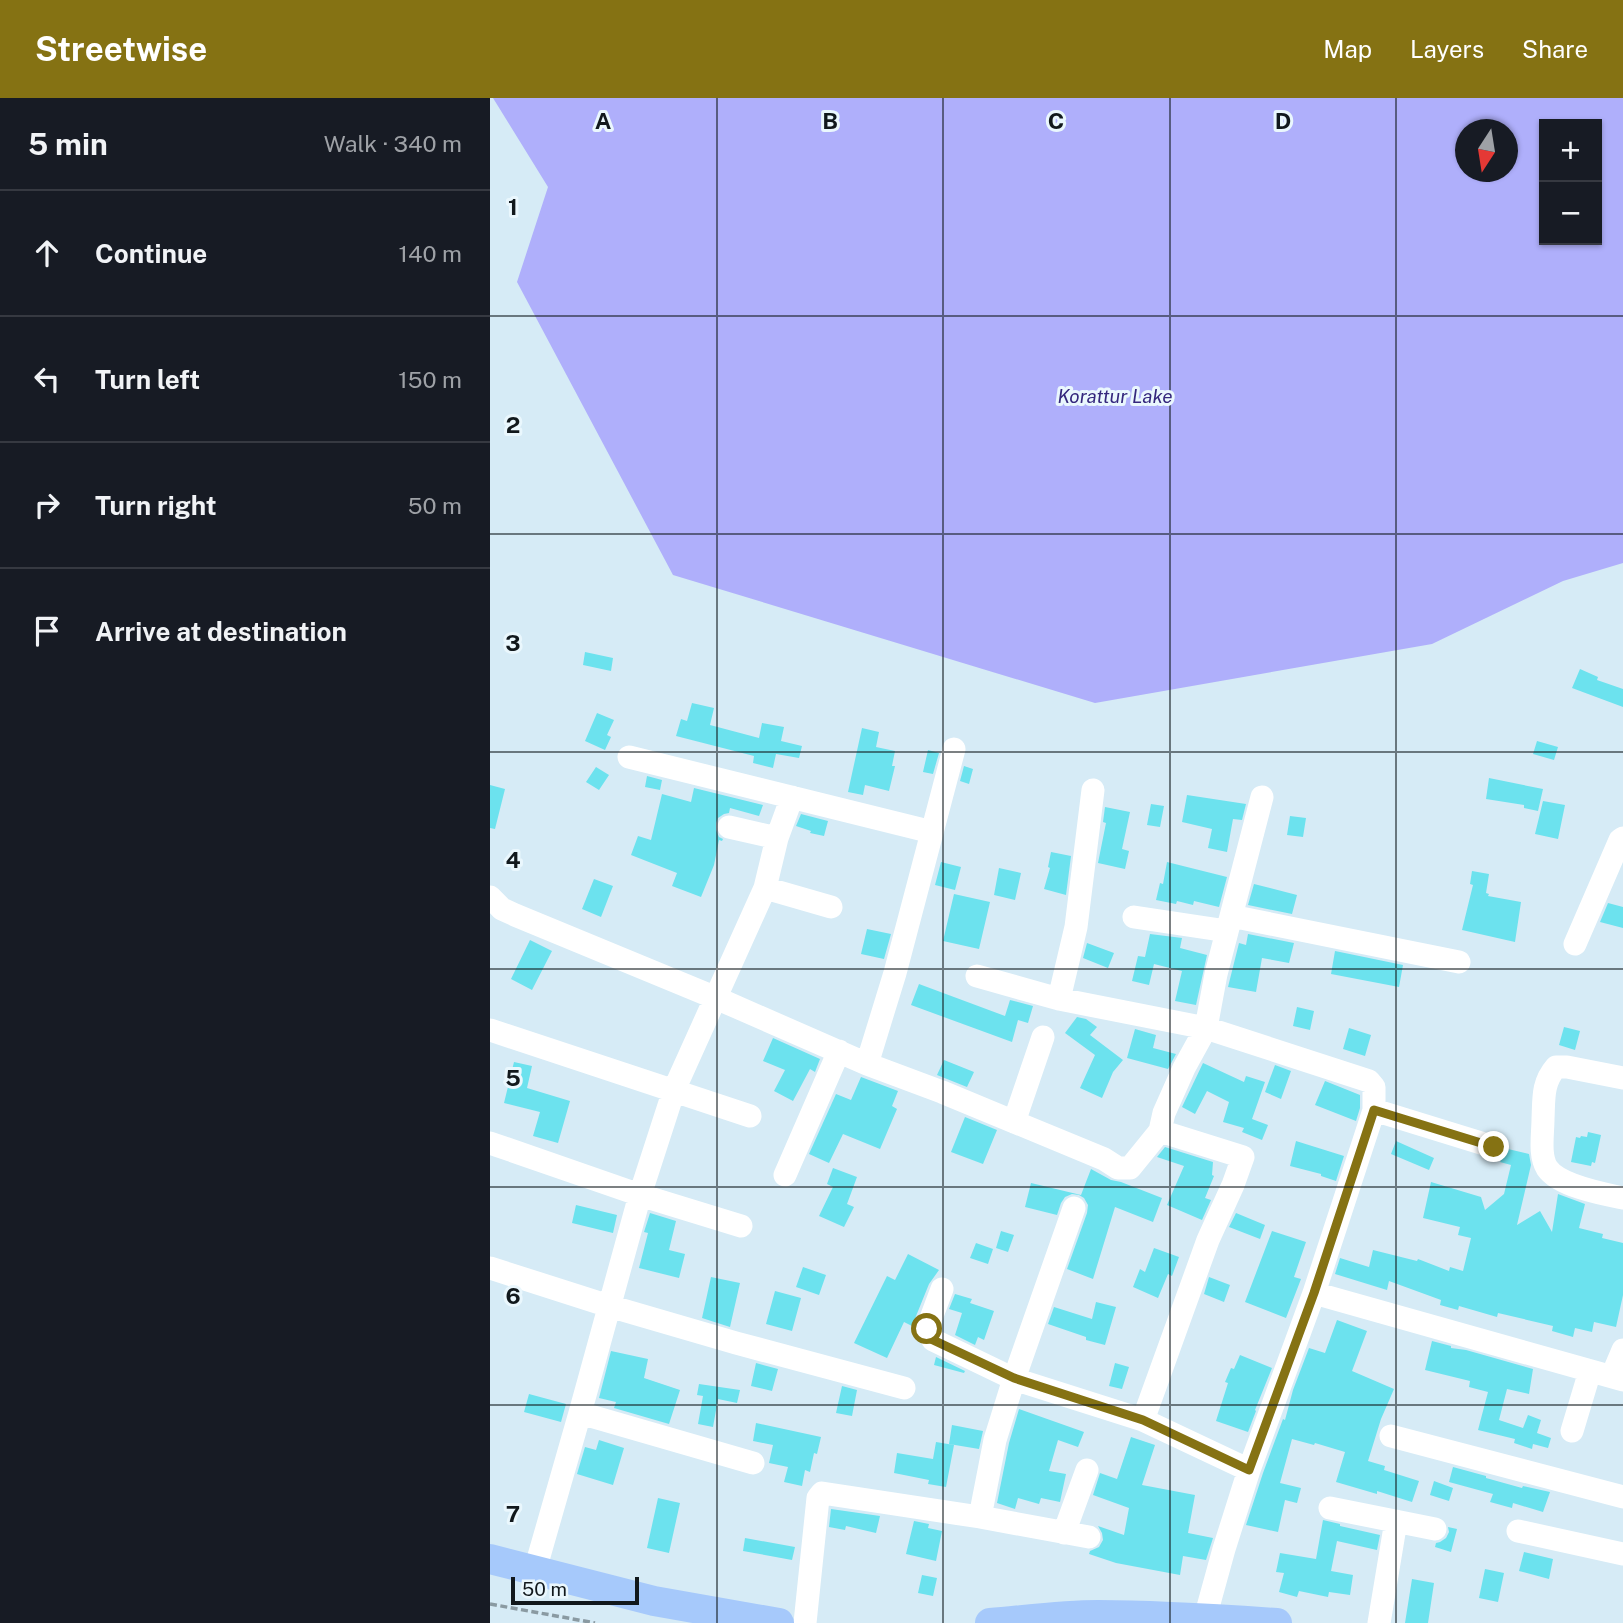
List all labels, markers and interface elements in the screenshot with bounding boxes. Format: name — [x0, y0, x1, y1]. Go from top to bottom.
text: Streetwise — [35, 30, 207, 68]
text: Map — [1323, 35, 1372, 63]
text: Layers — [1410, 35, 1484, 63]
text: Share — [1522, 35, 1588, 63]
text: A — [595, 107, 612, 134]
text: B — [822, 107, 838, 134]
text: C — [1048, 107, 1064, 134]
text: D — [1275, 107, 1291, 134]
north arrow — [1455, 119, 1518, 182]
map controls — [1539, 119, 1602, 245]
button: + — [1539, 119, 1602, 182]
text: 5 min — [28, 126, 108, 162]
text: Walk · 340 m — [324, 130, 462, 157]
button: − — [1539, 182, 1602, 245]
text: 1 — [508, 193, 518, 220]
icon: ahead — [28, 234, 66, 272]
text: Continue — [95, 238, 207, 269]
text: 140 m — [399, 240, 462, 267]
icon: left — [28, 360, 66, 398]
text: Turn left — [95, 364, 200, 395]
text: 150 m — [398, 366, 462, 393]
water label: Korattur Lake — [1057, 385, 1173, 407]
text: 2 — [506, 411, 520, 438]
icon: right — [28, 486, 66, 524]
text: Turn right — [95, 490, 217, 521]
text: 50 m — [408, 492, 462, 519]
icon: arrive — [28, 612, 66, 650]
text: Arrive at destination — [95, 616, 347, 647]
text: 3 — [505, 629, 521, 656]
text: 4 — [505, 846, 521, 873]
text: 5 — [505, 1064, 521, 1091]
route end — [1478, 1131, 1509, 1162]
text: 6 — [505, 1282, 521, 1309]
route start — [911, 1313, 942, 1344]
text: 7 — [506, 1500, 520, 1527]
scale bar — [511, 1574, 639, 1606]
text: 50 m — [522, 1578, 567, 1600]

